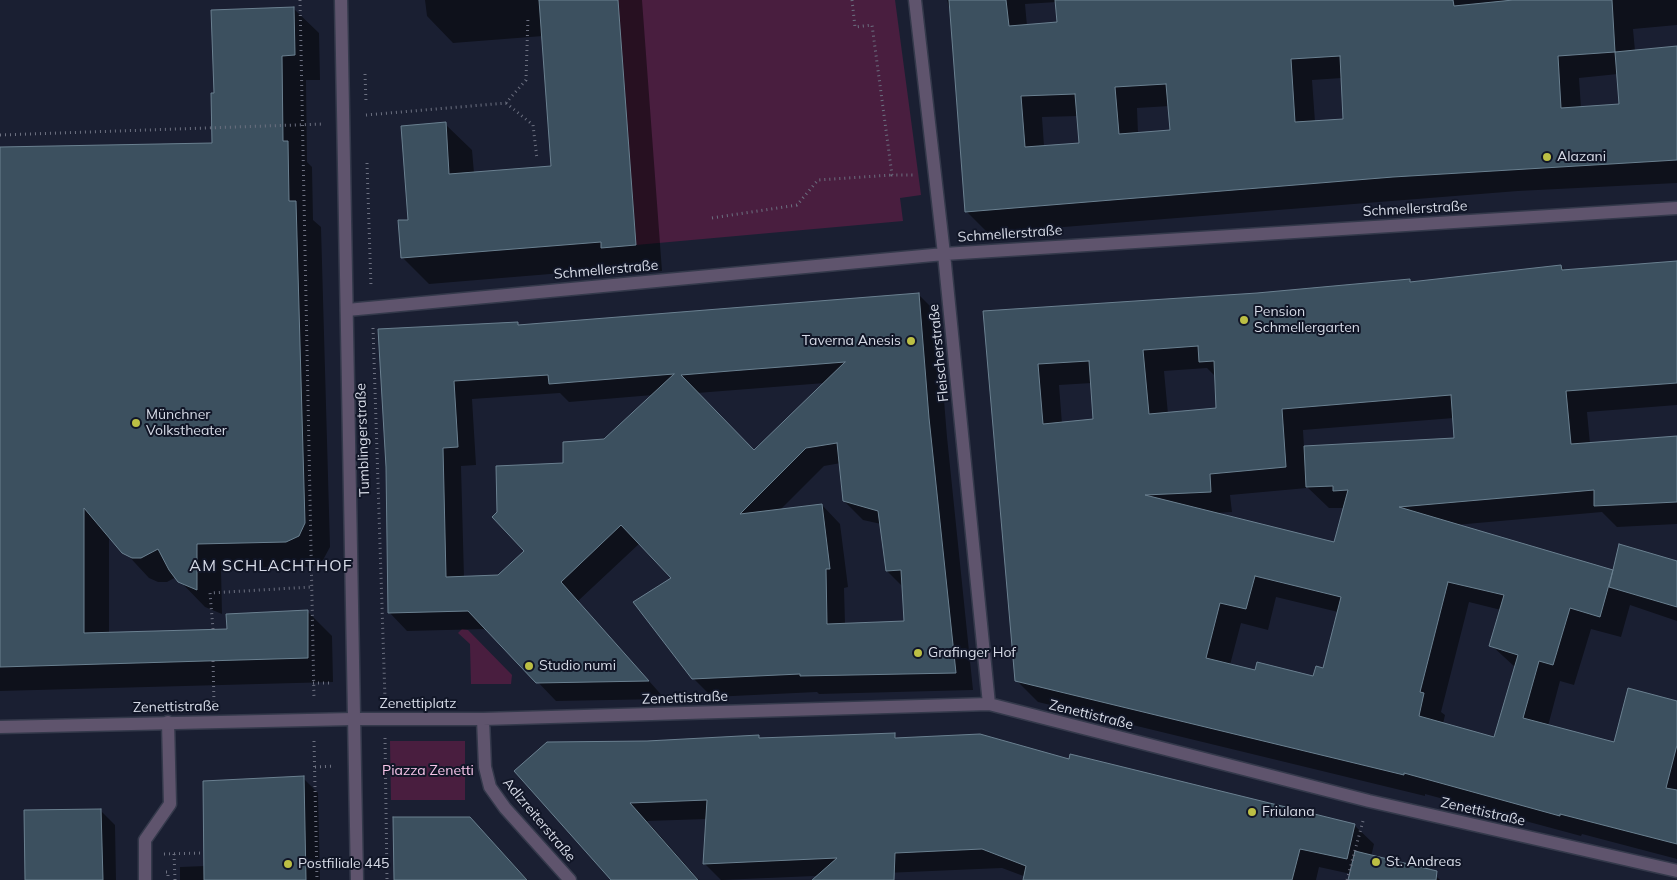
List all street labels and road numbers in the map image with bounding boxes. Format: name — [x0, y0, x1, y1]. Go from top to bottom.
street label: Schmellerstraße — [1362, 198, 1468, 220]
street label: Schmellerstraße — [957, 222, 1063, 246]
street label: Schmellerstraße — [553, 257, 659, 283]
street label: Fleischerstraße — [925, 303, 953, 403]
street label: Tumblingerstraße — [353, 383, 373, 497]
street label: Zenettistraße — [642, 688, 728, 708]
street label: Zenettiplatz — [380, 696, 456, 712]
street label: Zenettistraße — [1047, 696, 1135, 734]
street label: Zenettistraße — [133, 698, 219, 716]
street label: Adlzreiterstraße — [499, 775, 579, 865]
street label: Zenettistraße — [1439, 794, 1527, 830]

